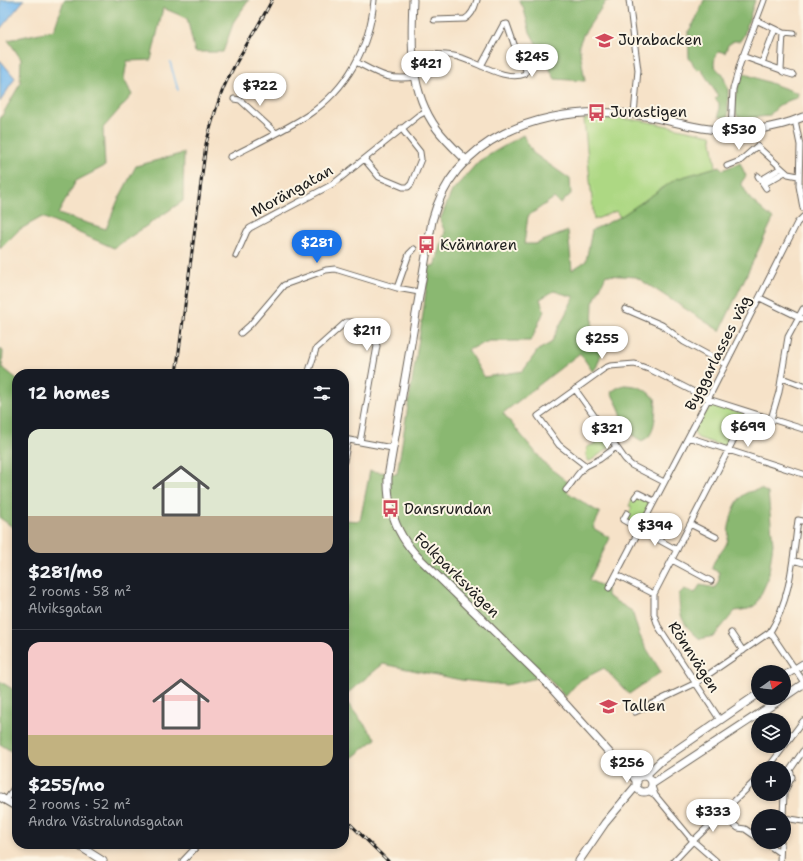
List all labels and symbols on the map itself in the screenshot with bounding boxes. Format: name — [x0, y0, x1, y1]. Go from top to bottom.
school or university icon: Jurabacken — [595, 30, 615, 50]
place label: Jurabacken — [618, 30, 702, 50]
pin: $245 — [508, 44, 556, 78]
pin: $421 — [402, 51, 450, 85]
pin: $722 — [236, 73, 284, 107]
bus stop icon: Jurastigen — [587, 102, 607, 122]
place label: Jurastigen — [610, 102, 687, 122]
pin: $530 — [715, 117, 763, 151]
street label: Morängatan — [247, 160, 337, 222]
pin: $281 — [293, 230, 341, 264]
bus stop icon: Kvännaren — [417, 235, 437, 255]
place label: Kvännaren — [440, 235, 517, 255]
street label: Byggarlasses väg — [680, 292, 756, 414]
pin: $211 — [343, 318, 391, 352]
pin: $255 — [578, 326, 626, 360]
pin: $699 — [724, 414, 772, 448]
pin: $321 — [583, 416, 631, 450]
bus stop icon: Dansrundan — [381, 499, 401, 519]
place label: Dansrundan — [404, 499, 492, 519]
pin: $394 — [631, 513, 679, 547]
street label: Folkparksvägen — [410, 528, 504, 622]
street label: Rönnvägen — [664, 618, 724, 696]
north arrow — [751, 665, 791, 705]
school or university icon: Tallen — [599, 696, 619, 716]
place label: Tallen — [622, 696, 665, 716]
pin: $256 — [603, 750, 651, 784]
pin: $333 — [689, 799, 737, 833]

